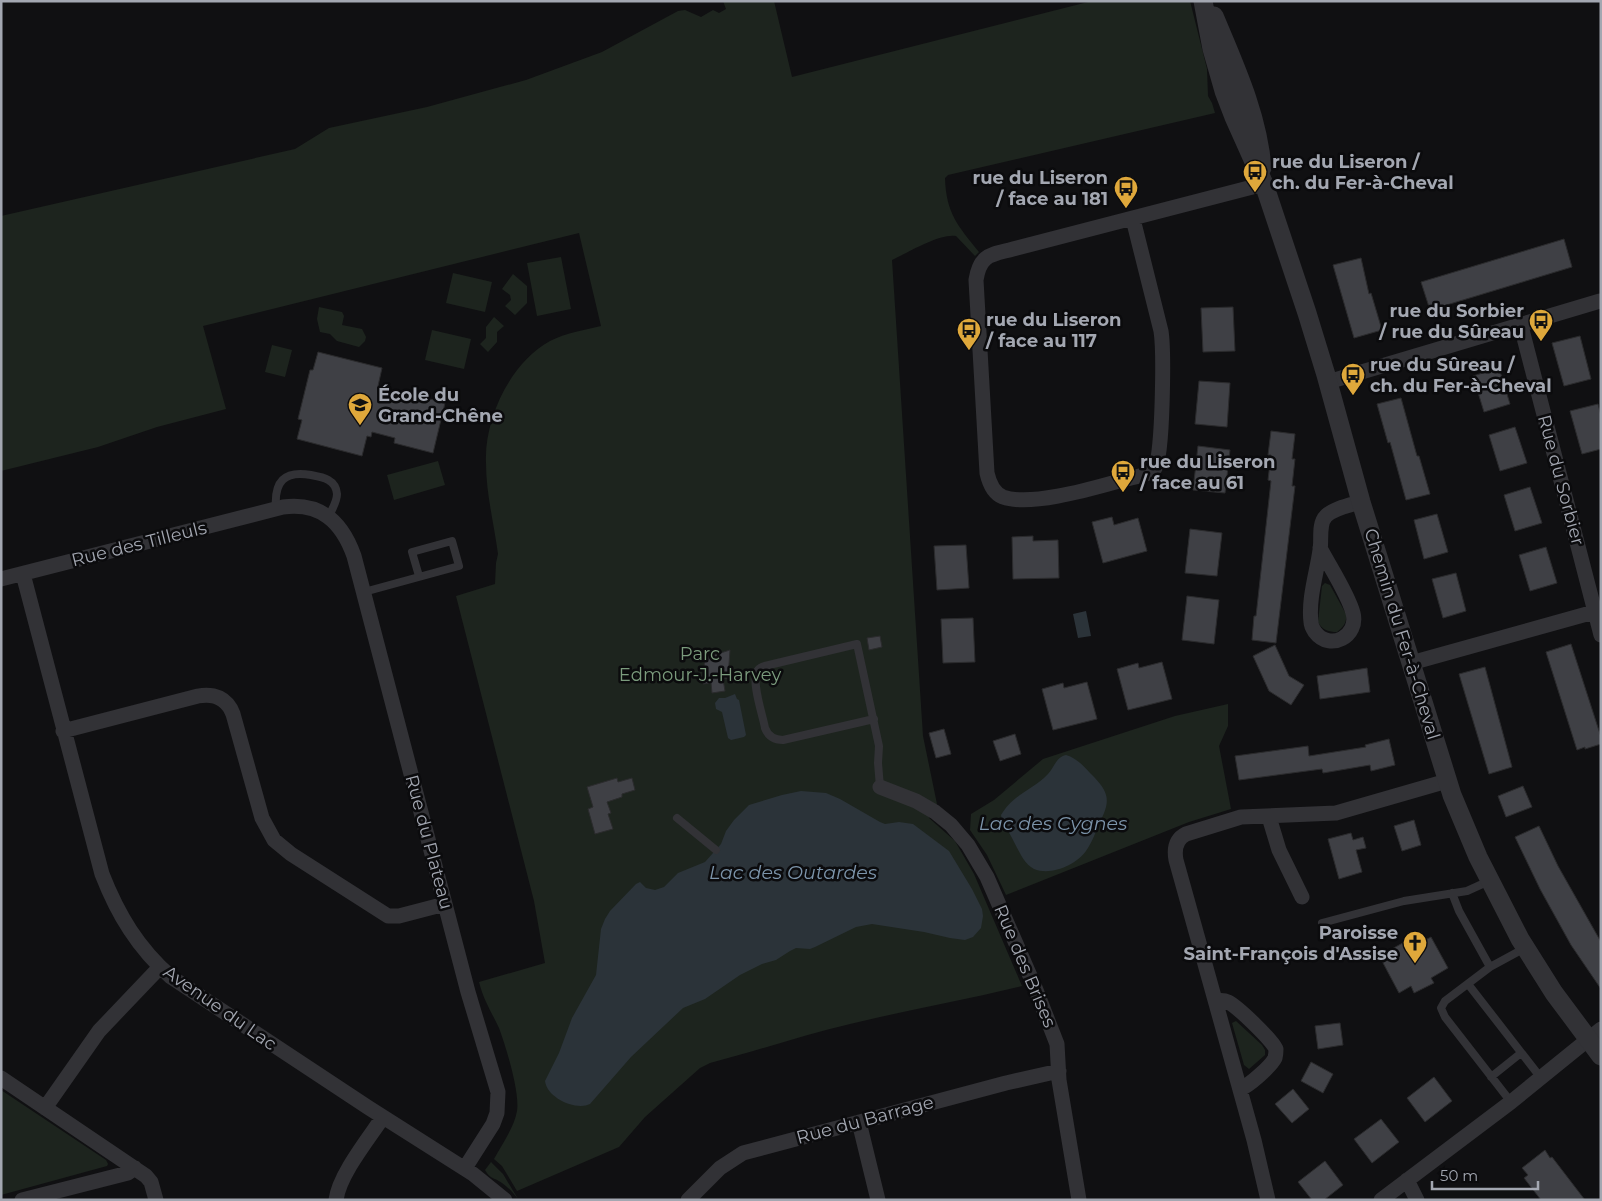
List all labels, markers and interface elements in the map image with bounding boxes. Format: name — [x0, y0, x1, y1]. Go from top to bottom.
place label: rue du Liseron / ch. du Fer-à-Cheval — [1272, 151, 1454, 194]
bus stop icon: rue du Liseron / ch. du Fer-à-Cheval — [1242, 159, 1268, 193]
place label: rue du Liseron / face au 181 — [972, 167, 1108, 210]
bus stop icon: rue du Liseron / face au 181 — [1113, 175, 1139, 209]
place label: rue du Sorbier / rue du Sûreau — [1378, 300, 1524, 343]
bus stop icon: rue du Sorbier / rue du Sûreau — [1528, 308, 1554, 342]
place label: rue du Liseron / face au 117 — [985, 309, 1122, 352]
bus stop icon: rue du Liseron / face au 117 — [956, 317, 982, 351]
place label: rue du Sûreau / ch. du Fer-à-Cheval — [1370, 354, 1552, 397]
bus stop icon: rue du Sûreau / ch. du Fer-à-Cheval — [1340, 362, 1366, 396]
place label: École du Grand-Chêne — [378, 384, 503, 427]
school or university icon: École du Grand-Chêne — [347, 392, 373, 426]
street label: Rue du Sorbier — [1533, 412, 1589, 548]
place label: rue du Liseron / face au 61 — [1139, 451, 1276, 494]
bus stop icon: rue du Liseron / face au 61 — [1110, 459, 1136, 493]
street label: Rue des Tilleuls — [69, 516, 209, 571]
street label: Chemin du Fer-à-Cheval — [1359, 526, 1445, 742]
park label: Parc Edmour-J.-Harvey — [619, 643, 781, 686]
street label: Rue du Plateau — [400, 772, 458, 912]
water label: Lac des Cygnes — [979, 812, 1127, 835]
water label: Lac des Outardes — [709, 861, 877, 884]
street label: Rue des Brises — [989, 901, 1061, 1031]
place label: Paroisse Saint-François d'Assise — [1184, 922, 1398, 965]
church icon: Paroisse Saint-François d'Assise — [1402, 930, 1428, 964]
street label: Avenue du Lac — [159, 961, 281, 1055]
street label: Rue du Barrage — [794, 1091, 936, 1149]
scale bar — [1432, 1158, 1538, 1190]
text: 50 m — [1440, 1166, 1478, 1185]

